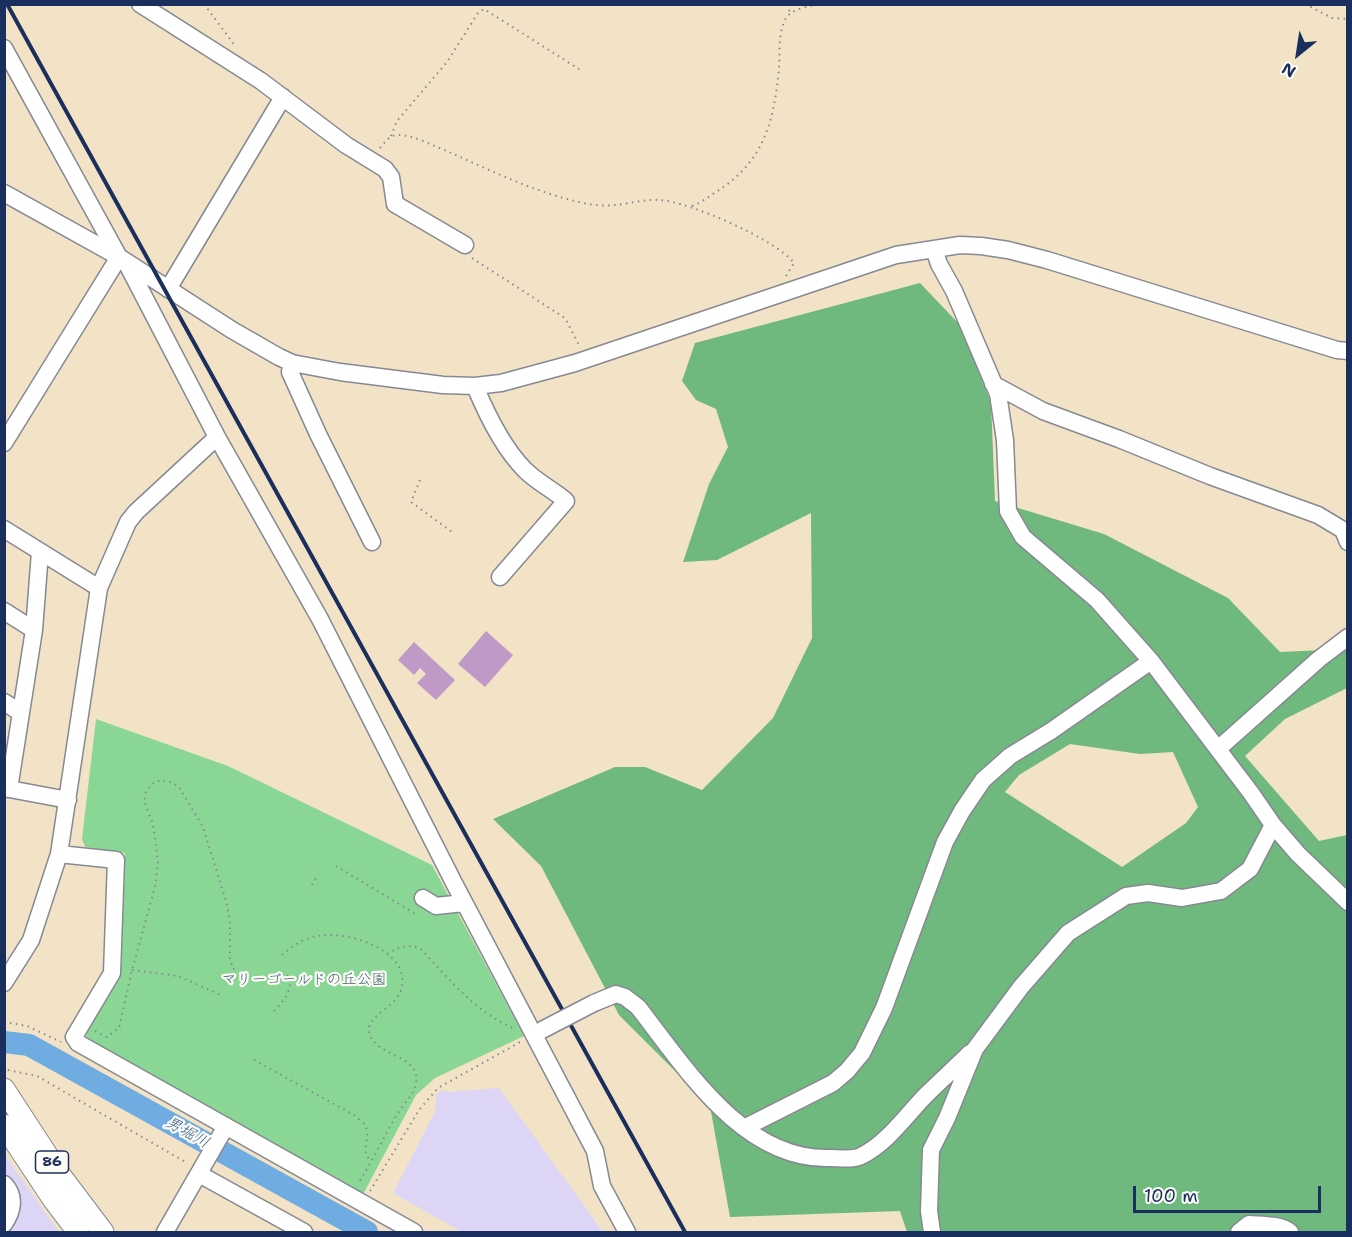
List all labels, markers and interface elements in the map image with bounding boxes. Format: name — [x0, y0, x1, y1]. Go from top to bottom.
north arrow — [1268, 24, 1328, 84]
text: N — [1278, 58, 1299, 82]
park label: マリーゴールドの丘公園 — [222, 971, 386, 989]
water label: 男堀川 — [161, 1113, 213, 1153]
road number: 86 — [36, 1151, 68, 1173]
scale bar — [1136, 1174, 1324, 1212]
text: 100 m — [1144, 1184, 1198, 1208]

